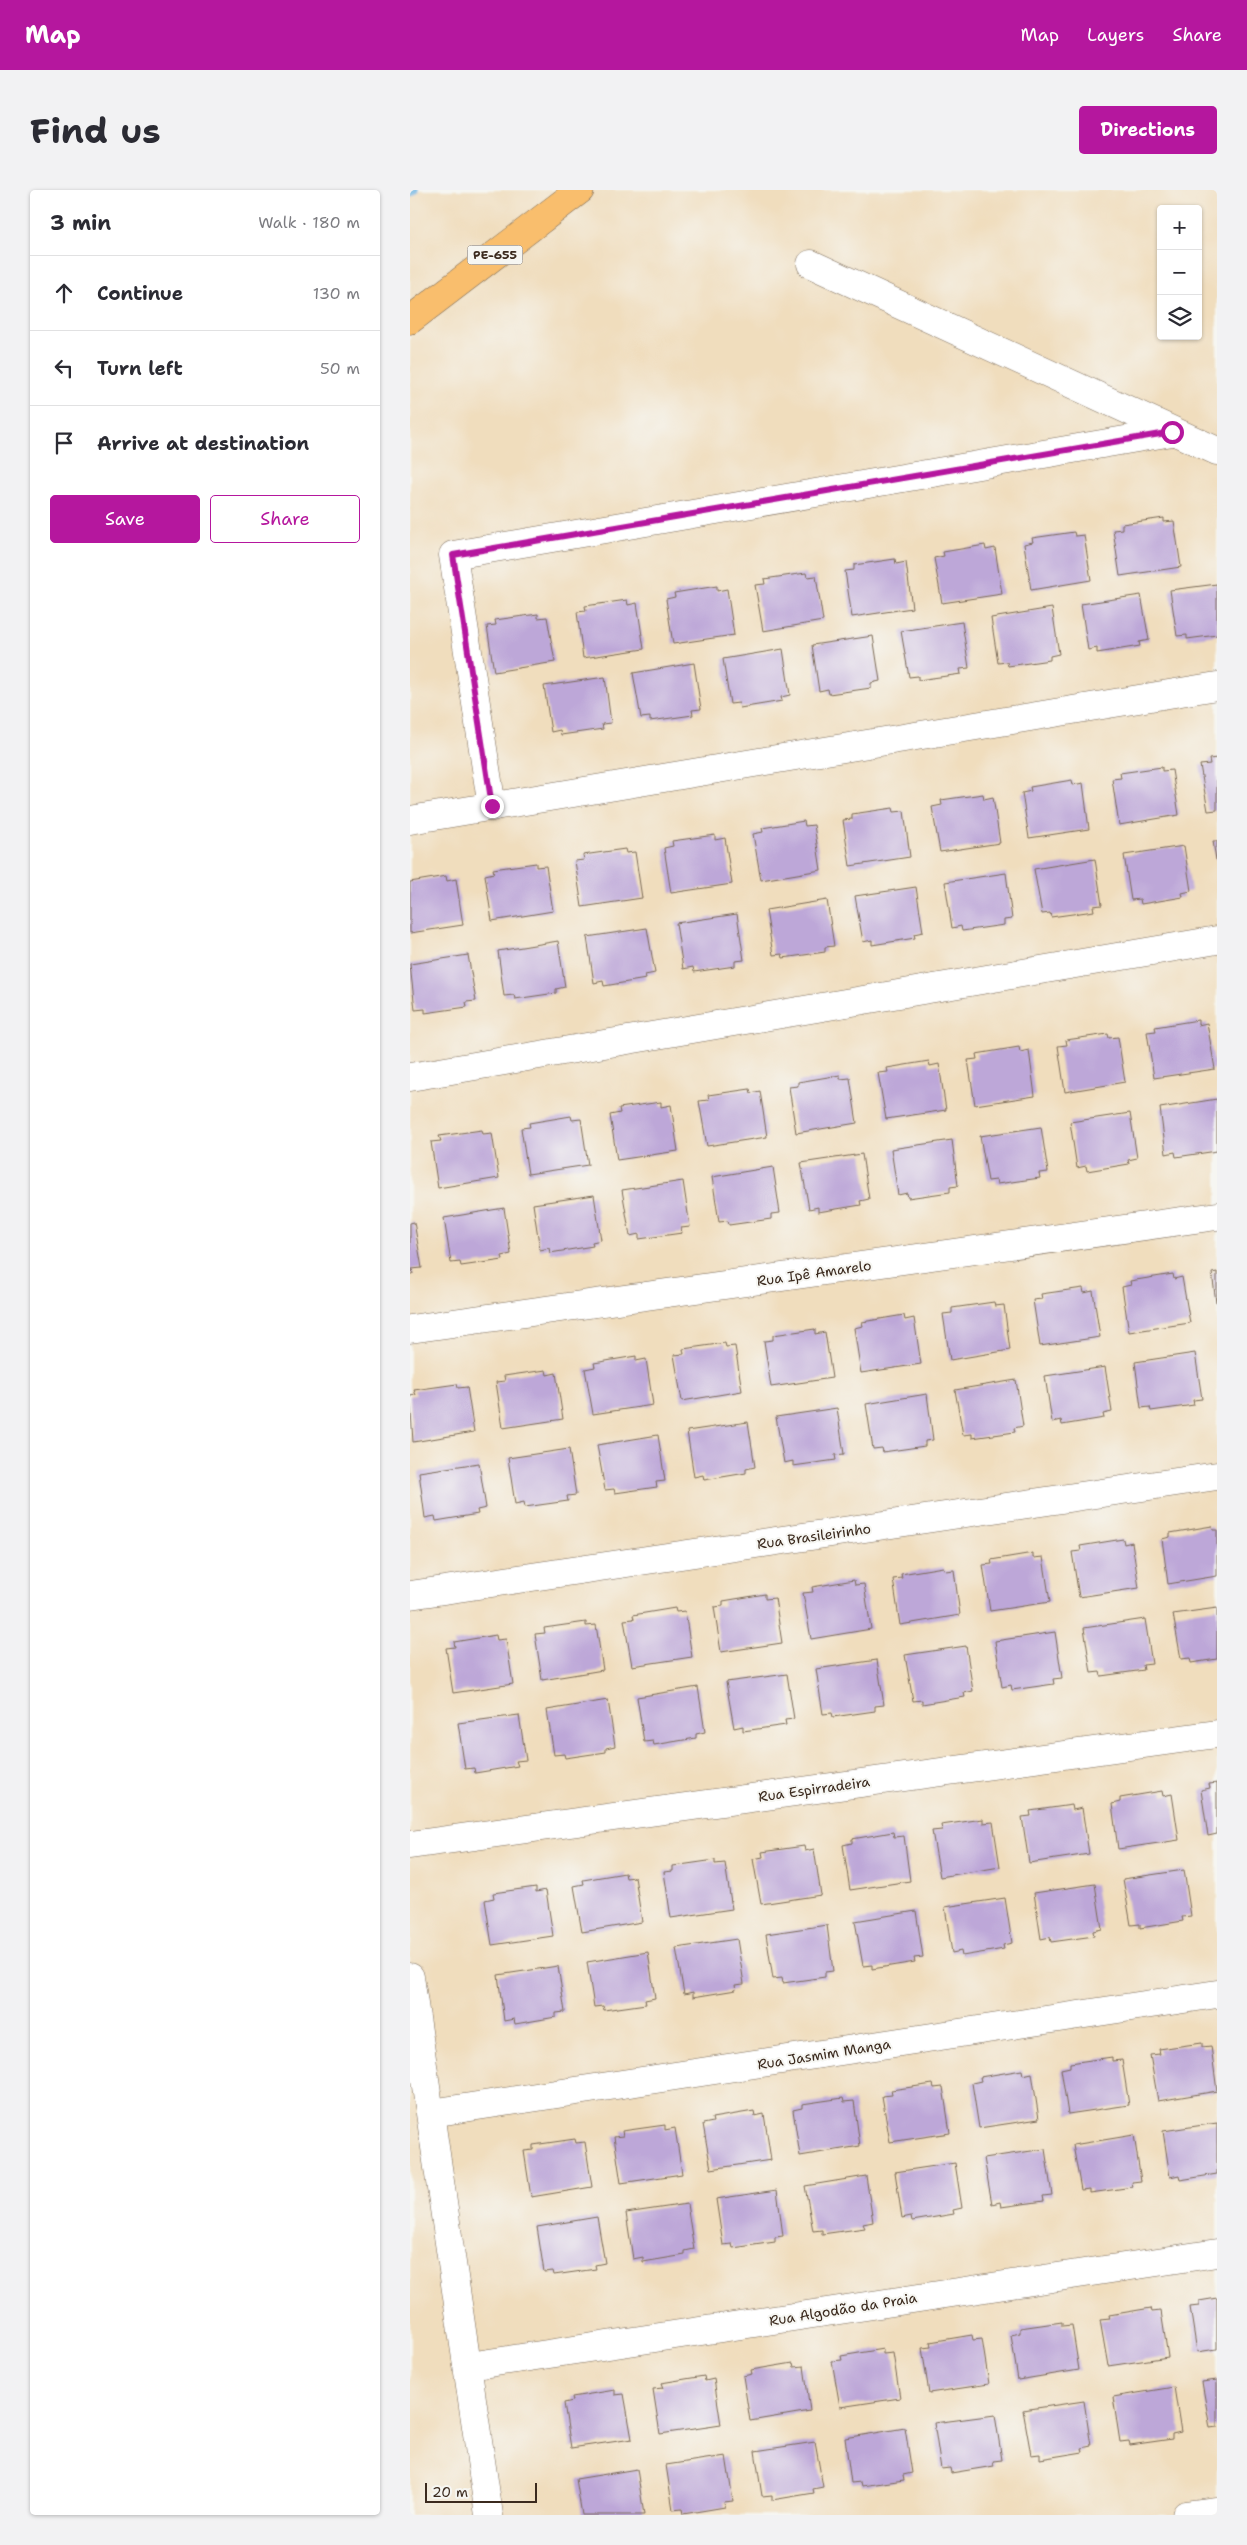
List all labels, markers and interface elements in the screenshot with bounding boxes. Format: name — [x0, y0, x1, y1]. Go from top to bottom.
text: Map — [25, 19, 81, 51]
text: Map — [1021, 23, 1059, 47]
text: Layers — [1087, 23, 1144, 47]
text: Share — [1172, 23, 1222, 47]
button: Directions — [1079, 106, 1217, 154]
text: Find us — [30, 107, 161, 154]
map controls — [1157, 205, 1202, 340]
button: + — [1157, 205, 1202, 250]
text: 3 min — [50, 209, 111, 237]
text: Walk · 180 m — [258, 212, 360, 233]
road number: PE-655 — [468, 246, 522, 264]
button: − — [1157, 250, 1202, 295]
icon: ahead — [50, 279, 78, 307]
text: Continue — [97, 281, 183, 306]
text: 130 m — [313, 283, 360, 304]
button: layers — [1157, 295, 1202, 340]
icon: left — [50, 354, 78, 382]
text: Turn left — [97, 356, 183, 381]
text: 50 m — [320, 358, 360, 379]
route start — [1161, 421, 1184, 444]
icon: arrive — [50, 429, 78, 457]
text: Arrive at destination — [97, 431, 309, 456]
button: Save — [50, 495, 200, 543]
button: Share — [210, 495, 360, 543]
route end — [481, 795, 504, 818]
street label: Rua Ipê Amarelo — [756, 1256, 872, 1290]
street label: Rua Brasileirinho — [756, 1519, 872, 1553]
street label: Rua Espirradeira — [757, 1772, 871, 1806]
street label: Rua Jasmim Manga — [756, 2035, 892, 2073]
street label: Rua Algodão da Praia — [768, 2288, 919, 2330]
scale bar — [425, 2480, 538, 2503]
text: 20 m — [432, 2483, 468, 2501]

